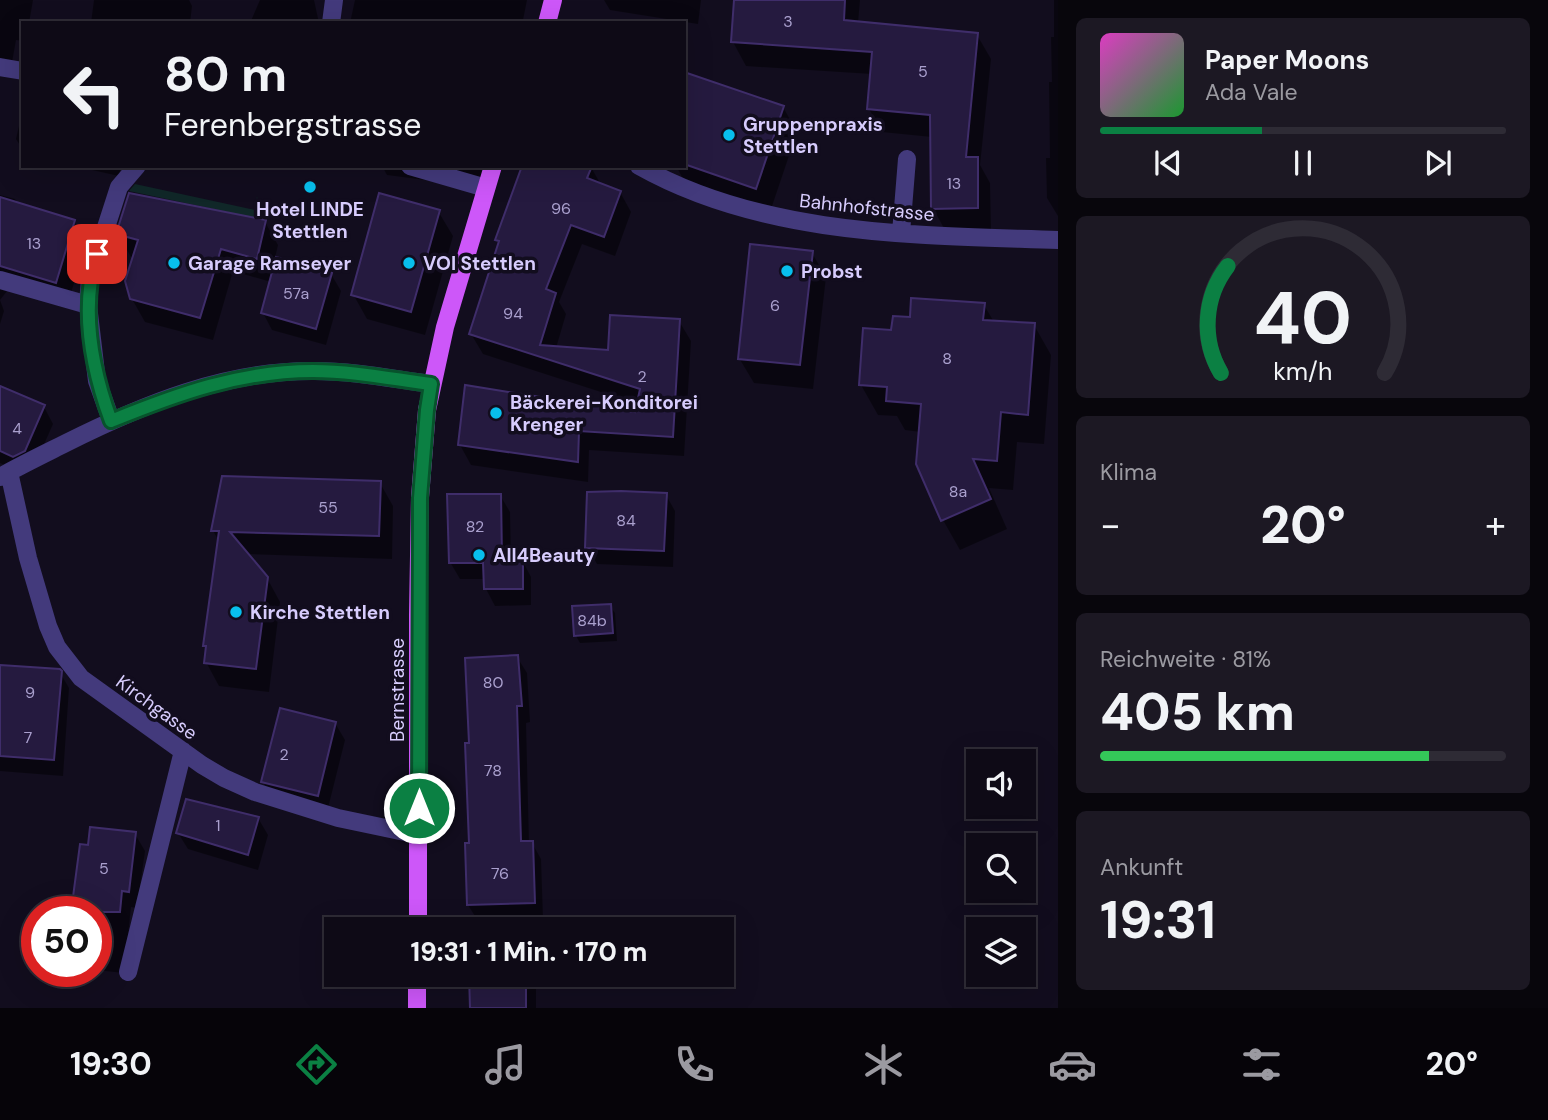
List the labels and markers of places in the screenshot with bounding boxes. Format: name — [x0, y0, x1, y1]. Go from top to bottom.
place label: Gruppenpraxis Stettlen — [743, 112, 883, 159]
marker: Gruppenpraxis Stettlen — [721, 127, 737, 143]
marker: Hotel LINDE Stettlen — [302, 179, 318, 195]
place label: Hotel LINDE Stettlen — [256, 197, 364, 244]
pin — [67, 224, 127, 284]
place label: Garage Ramseyer — [188, 251, 351, 276]
place label: VOI Stettlen — [423, 251, 536, 276]
marker: Garage Ramseyer — [166, 255, 182, 271]
marker: VOI Stettlen — [401, 255, 417, 271]
place label: Probst — [801, 259, 862, 284]
marker: Probst — [779, 263, 795, 279]
place label: Bäckerei-Konditorei Krenger — [510, 390, 698, 437]
marker: Bäckerei-Konditorei Krenger — [488, 405, 504, 421]
place label: All4Beauty — [493, 543, 596, 568]
marker: All4Beauty — [471, 547, 487, 563]
place label: Kirche Stettlen — [250, 600, 390, 625]
marker: Kirche Stettlen — [228, 604, 244, 620]

